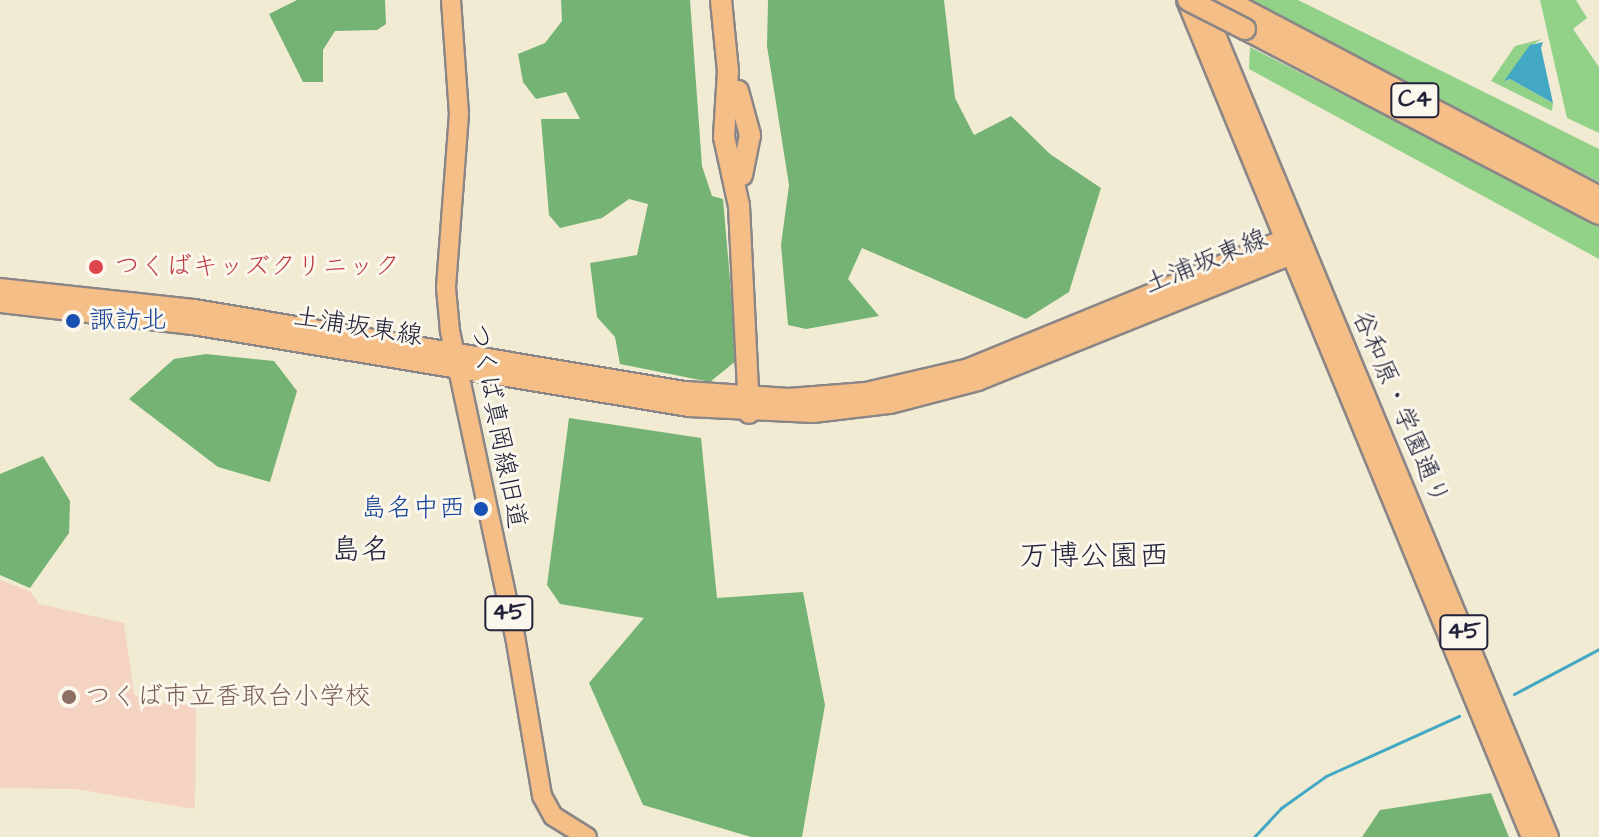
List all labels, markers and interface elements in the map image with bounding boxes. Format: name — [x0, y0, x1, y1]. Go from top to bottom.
road number: C4 — [1389, 80, 1441, 120]
street label: 土浦坂東線 — [1140, 223, 1272, 301]
place label: つくばキッズクリニック — [114, 251, 400, 283]
marker: つくばキッズクリニック — [85, 256, 107, 278]
street label: 土浦坂東線 — [291, 301, 425, 353]
place label: 諏訪北 — [89, 305, 167, 337]
street label: 谷和原・学園通り — [1345, 306, 1455, 510]
marker: 諏訪北 — [64, 312, 82, 330]
street label: つくば真岡線旧道 — [462, 321, 532, 531]
place label: 島名中西 — [361, 493, 465, 525]
marker: 島名中西 — [472, 500, 490, 518]
district label: 島名 — [331, 532, 391, 568]
district label: 万博公園西 — [1019, 538, 1169, 574]
road number: 45 — [483, 593, 535, 633]
road number: 45 — [1438, 612, 1490, 652]
place label: つくば市立香取台小学校 — [85, 681, 371, 713]
marker: つくば市立香取台小学校 — [60, 688, 78, 706]

